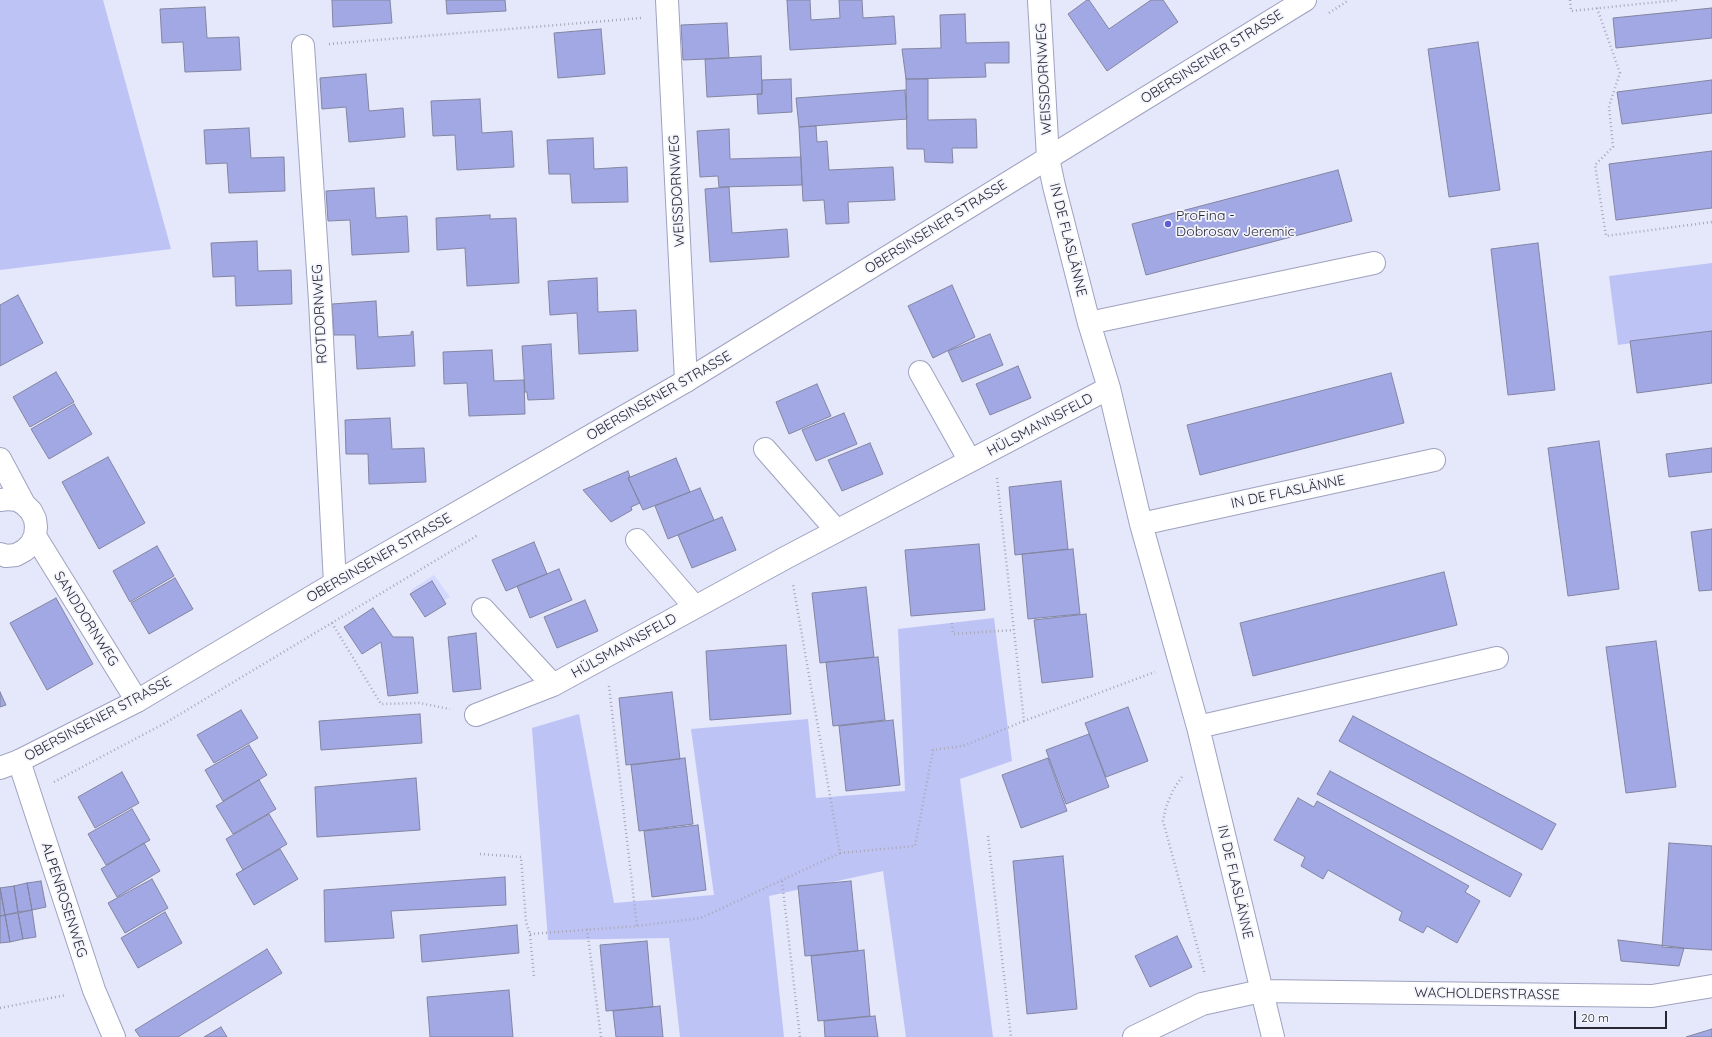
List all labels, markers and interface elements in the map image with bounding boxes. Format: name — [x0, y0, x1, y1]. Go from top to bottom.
street label: OBERSINSENER STRASSE — [1138, 6, 1286, 108]
street label: WEISSDORNWEG — [1033, 22, 1055, 136]
street label: WEISSDORNWEG — [666, 134, 688, 248]
street label: OBERSINSENER STRASSE — [862, 176, 1010, 278]
street label: IN DE FLASLÄNNE — [1046, 181, 1090, 299]
place label: ProFina - Dobrosav Jeremic — [1176, 208, 1295, 240]
marker: ProFina - Dobrosav Jeremic — [1163, 219, 1173, 229]
street label: ROTDORNWEG — [309, 264, 331, 364]
street label: OBERSINSENER STRASSE — [584, 348, 734, 444]
street label: HÜLSMANNSFELD — [984, 390, 1096, 460]
street label: IN DE FLASLÄNNE — [1229, 472, 1347, 512]
street label: OBERSINSENER STRASSE — [304, 510, 454, 606]
street label: SANDDORNWEG — [50, 568, 122, 670]
street label: HÜLSMANNSFELD — [568, 610, 680, 682]
street label: OBERSINSENER STRASSE — [22, 673, 174, 765]
street label: IN DE FLASLÄNNE — [1214, 823, 1256, 941]
street label: ALPENROSENWEG — [37, 840, 91, 960]
street label: WACHOLDERSTRASSE — [1414, 984, 1560, 1004]
scale bar — [1576, 1003, 1669, 1029]
text: 20 m — [1581, 1010, 1609, 1025]

